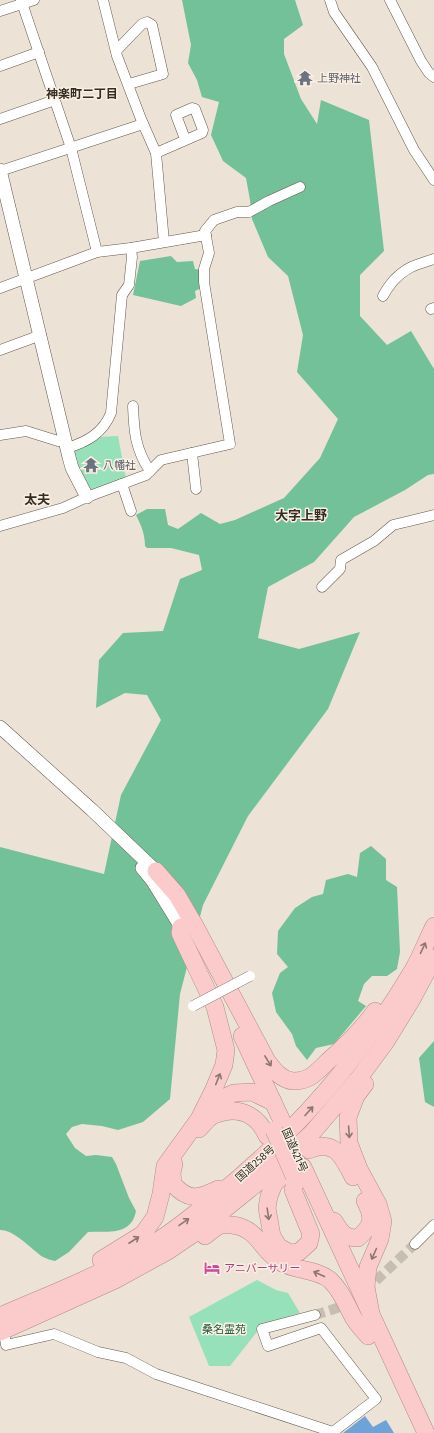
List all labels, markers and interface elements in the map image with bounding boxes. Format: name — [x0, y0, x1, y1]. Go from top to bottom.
temple icon: 上野神社 — [296, 69, 314, 87]
place label: 上野神社 — [317, 72, 361, 85]
district label: 神楽町二丁目 — [46, 87, 118, 101]
temple icon: 八幡社 — [82, 456, 100, 474]
place label: 八幡社 — [103, 459, 136, 472]
district label: 太夫 — [24, 492, 50, 507]
district label: 大字上野 — [275, 508, 327, 523]
one-way arrow — [420, 943, 428, 955]
one-way arrow — [264, 1055, 272, 1066]
one-way arrow — [215, 1073, 222, 1085]
one-way arrow — [304, 1106, 314, 1116]
one-way arrow — [345, 1125, 352, 1138]
street label: 国道421号 — [279, 1126, 310, 1174]
street label: 国道258号 — [233, 1142, 278, 1184]
one-way arrow — [264, 1207, 272, 1220]
one-way arrow — [178, 1218, 189, 1226]
one-way arrow — [128, 1236, 139, 1244]
one-way arrow — [370, 1247, 377, 1259]
hotel icon: アニバーサリー — [203, 1259, 221, 1277]
place label: アニバーサリー — [224, 1262, 301, 1275]
one-way arrow — [313, 1270, 325, 1277]
park label: 桑名霊苑 — [202, 1323, 246, 1336]

